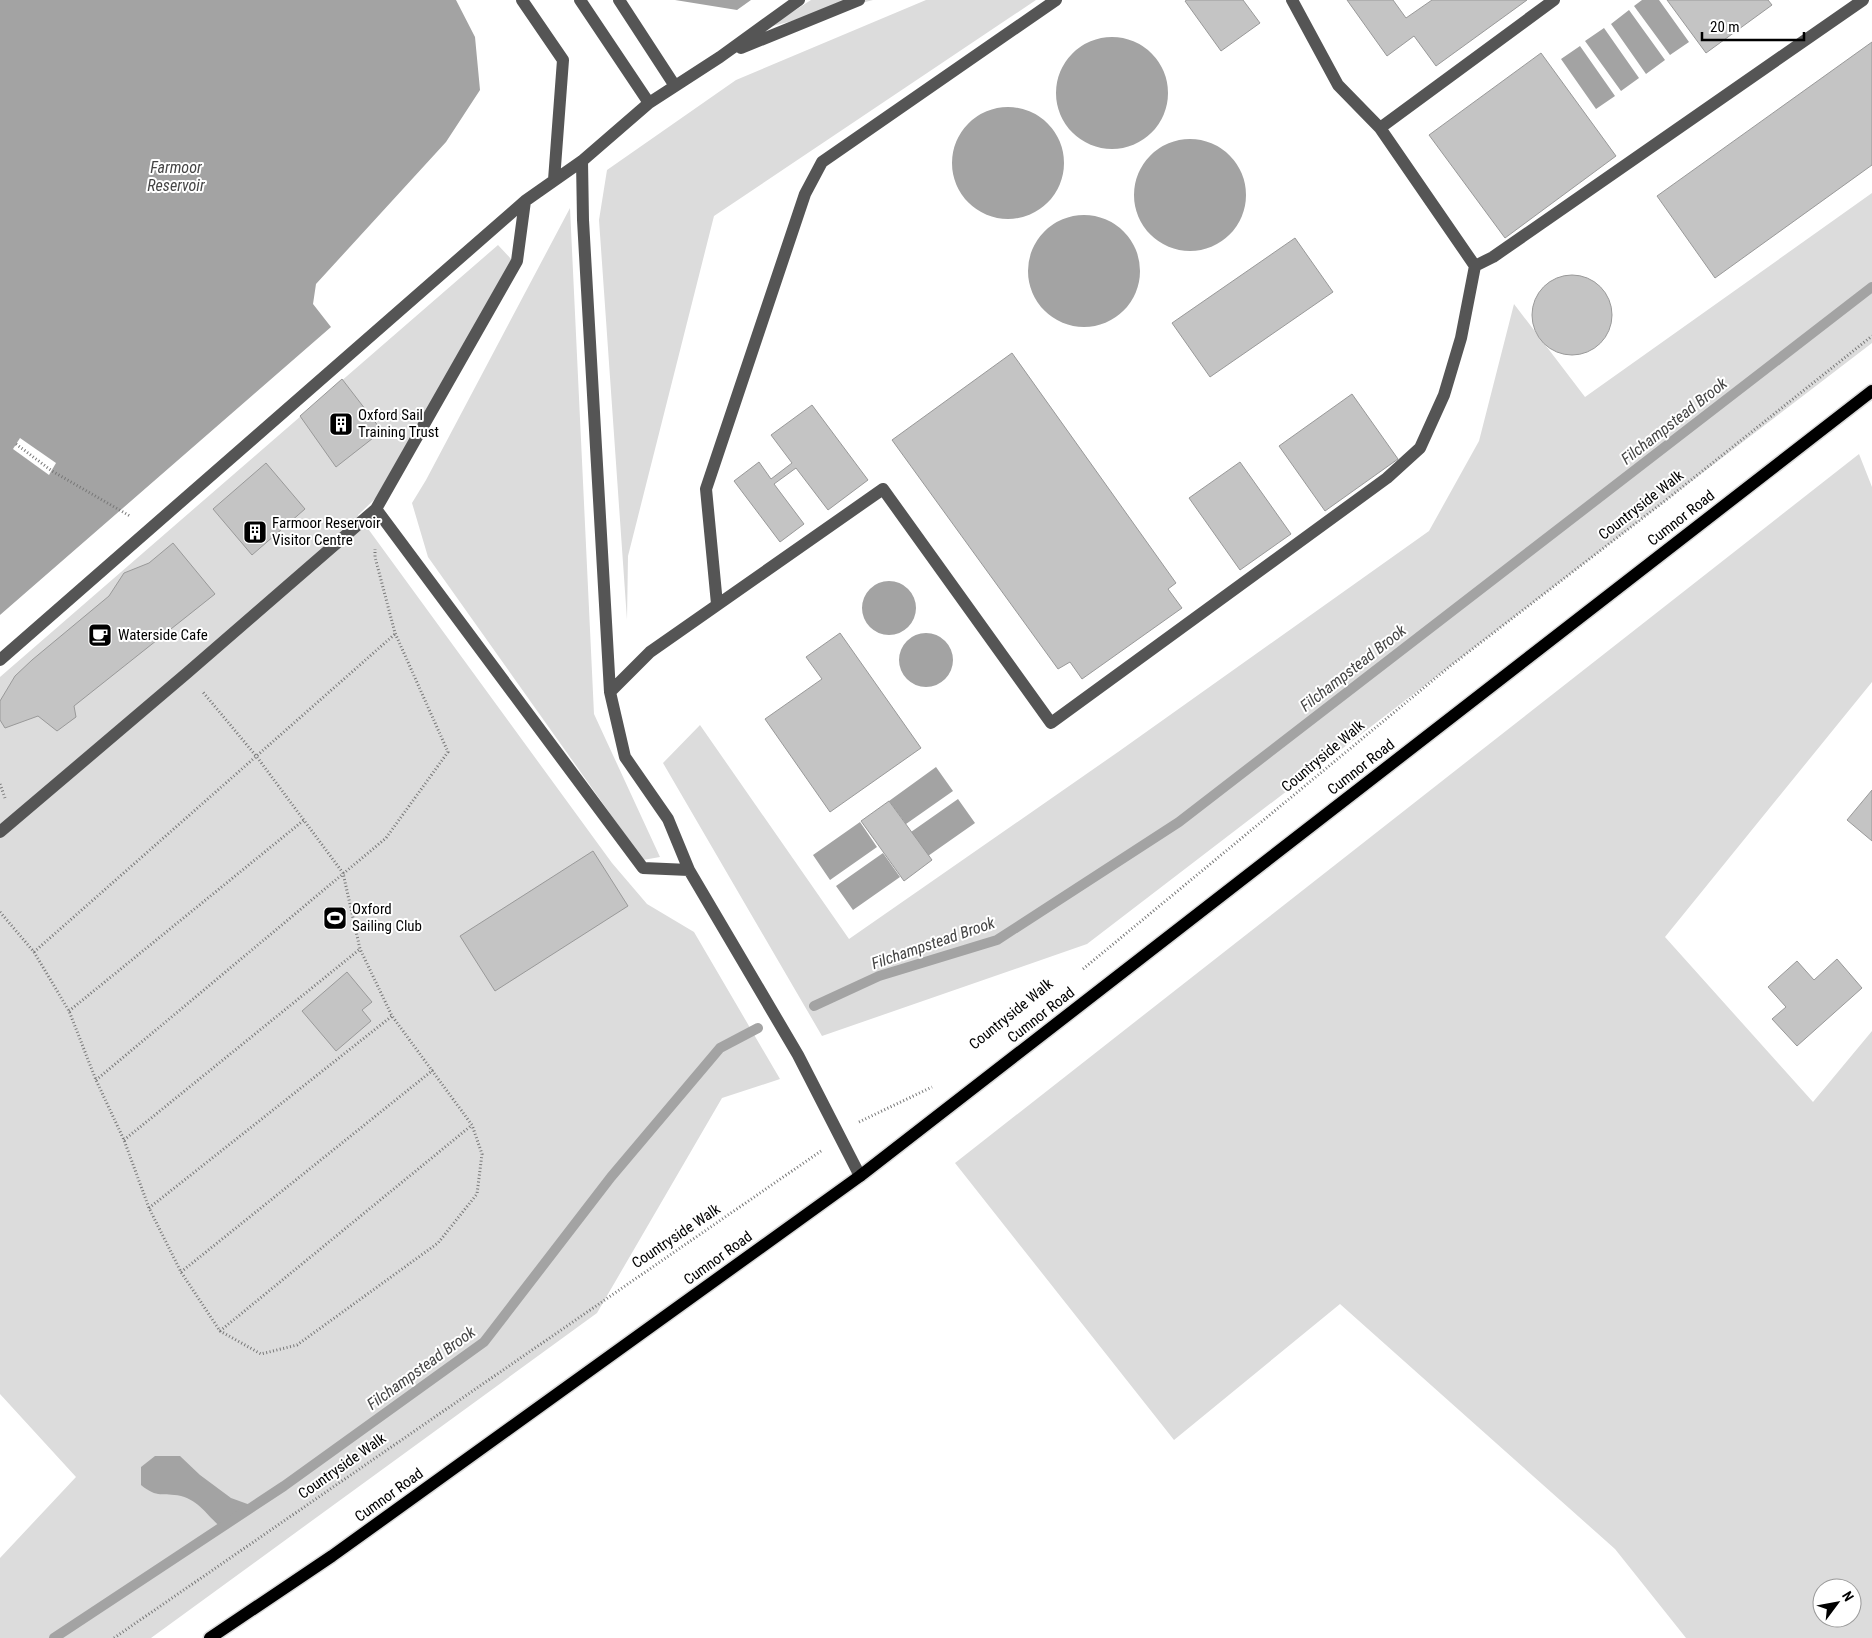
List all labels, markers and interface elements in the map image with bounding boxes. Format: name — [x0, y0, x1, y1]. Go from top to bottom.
scale bar — [1702, 10, 1804, 42]
text: 20 m — [1710, 18, 1740, 36]
water label: Farmoor Reservoir — [147, 158, 206, 195]
water label: Filchampstead Brook — [1617, 373, 1732, 468]
place label: Oxford Sail Training Trust — [358, 406, 439, 441]
building icon: Oxford Sail Training Trust — [328, 411, 354, 437]
street label: Countryside Walk — [1595, 466, 1687, 544]
street label: Cumnor Road — [1644, 486, 1718, 550]
place label: Farmoor Reservoir Visitor Centre — [272, 514, 381, 549]
building icon: Farmoor Reservoir Visitor Centre — [242, 519, 268, 545]
water label: Filchampstead Brook — [1296, 620, 1411, 715]
cafe icon: Waterside Cafe — [87, 622, 113, 648]
place label: Waterside Cafe — [118, 626, 208, 644]
street label: Countryside Walk — [1278, 716, 1368, 796]
street label: Cumnor Road — [1324, 735, 1398, 799]
place label: Oxford Sailing Club — [352, 900, 422, 935]
sports icon: Oxford Sailing Club — [322, 905, 348, 931]
water label: Filchampstead Brook — [869, 913, 998, 973]
street label: Countryside Walk — [965, 975, 1057, 1053]
street label: Cumnor Road — [1004, 983, 1078, 1047]
street label: Countryside Walk — [628, 1200, 724, 1272]
street label: Cumnor Road — [680, 1227, 756, 1289]
water label: Filchampstead Brook — [363, 1322, 480, 1414]
street label: Countryside Walk — [295, 1429, 389, 1503]
street label: Cumnor Road — [351, 1464, 427, 1526]
north arrow — [1812, 1578, 1862, 1628]
text: N — [1839, 1588, 1857, 1604]

